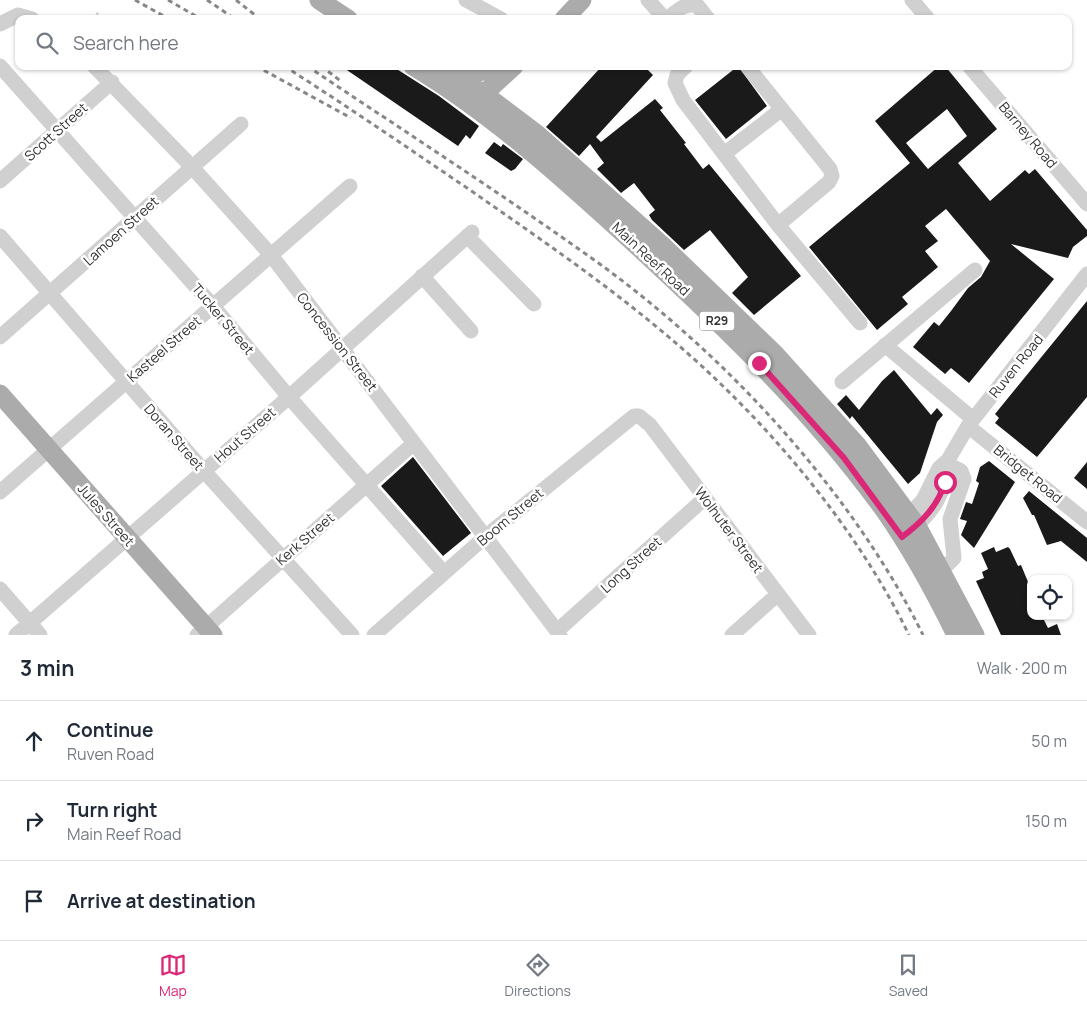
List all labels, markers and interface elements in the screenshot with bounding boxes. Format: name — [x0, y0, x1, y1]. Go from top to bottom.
search box — [15, 15, 1072, 70]
icon: search — [33, 29, 61, 57]
text: Search here — [73, 30, 179, 56]
street label: Scott Street — [20, 98, 92, 165]
street label: Barney Road — [995, 98, 1062, 172]
street label: Lamoen Street — [79, 191, 163, 270]
street label: Main Reef Road — [608, 218, 694, 300]
street label: Tucker Street — [188, 279, 259, 359]
street label: Concession Street — [293, 288, 382, 395]
street label: Kasteel Street — [123, 311, 205, 386]
road number: R29 — [700, 312, 734, 331]
street label: Ruven Road — [984, 330, 1047, 401]
route end — [748, 352, 771, 375]
street label: Doran Street — [140, 399, 209, 474]
street label: Hout Street — [210, 402, 280, 467]
street label: Bridget Road — [990, 440, 1067, 507]
route start — [934, 471, 957, 494]
street label: Jules Street — [74, 479, 139, 550]
street label: Boom Street — [473, 483, 547, 550]
street label: Wolhuter Street — [691, 483, 768, 577]
street label: Kerk Street — [271, 508, 338, 569]
street label: Long Street — [596, 532, 666, 597]
map controls — [1027, 575, 1072, 620]
button: locate — [1027, 575, 1072, 620]
text: 3 min — [20, 654, 74, 682]
text: Walk · 200 m — [977, 657, 1067, 679]
text: Continue — [67, 717, 153, 743]
icon: ahead — [20, 727, 48, 755]
text: 50 m — [1031, 730, 1067, 752]
text: Ruven Road — [67, 743, 154, 765]
text: Turn right — [67, 797, 157, 823]
icon: right — [20, 807, 48, 835]
text: 150 m — [1025, 810, 1067, 832]
text: Main Reef Road — [67, 823, 181, 845]
icon: arrive — [20, 887, 48, 915]
text: Arrive at destination — [67, 888, 256, 914]
tab: Map — [159, 951, 187, 1000]
tab: Directions — [505, 951, 571, 1000]
tab: Saved — [889, 951, 928, 1000]

